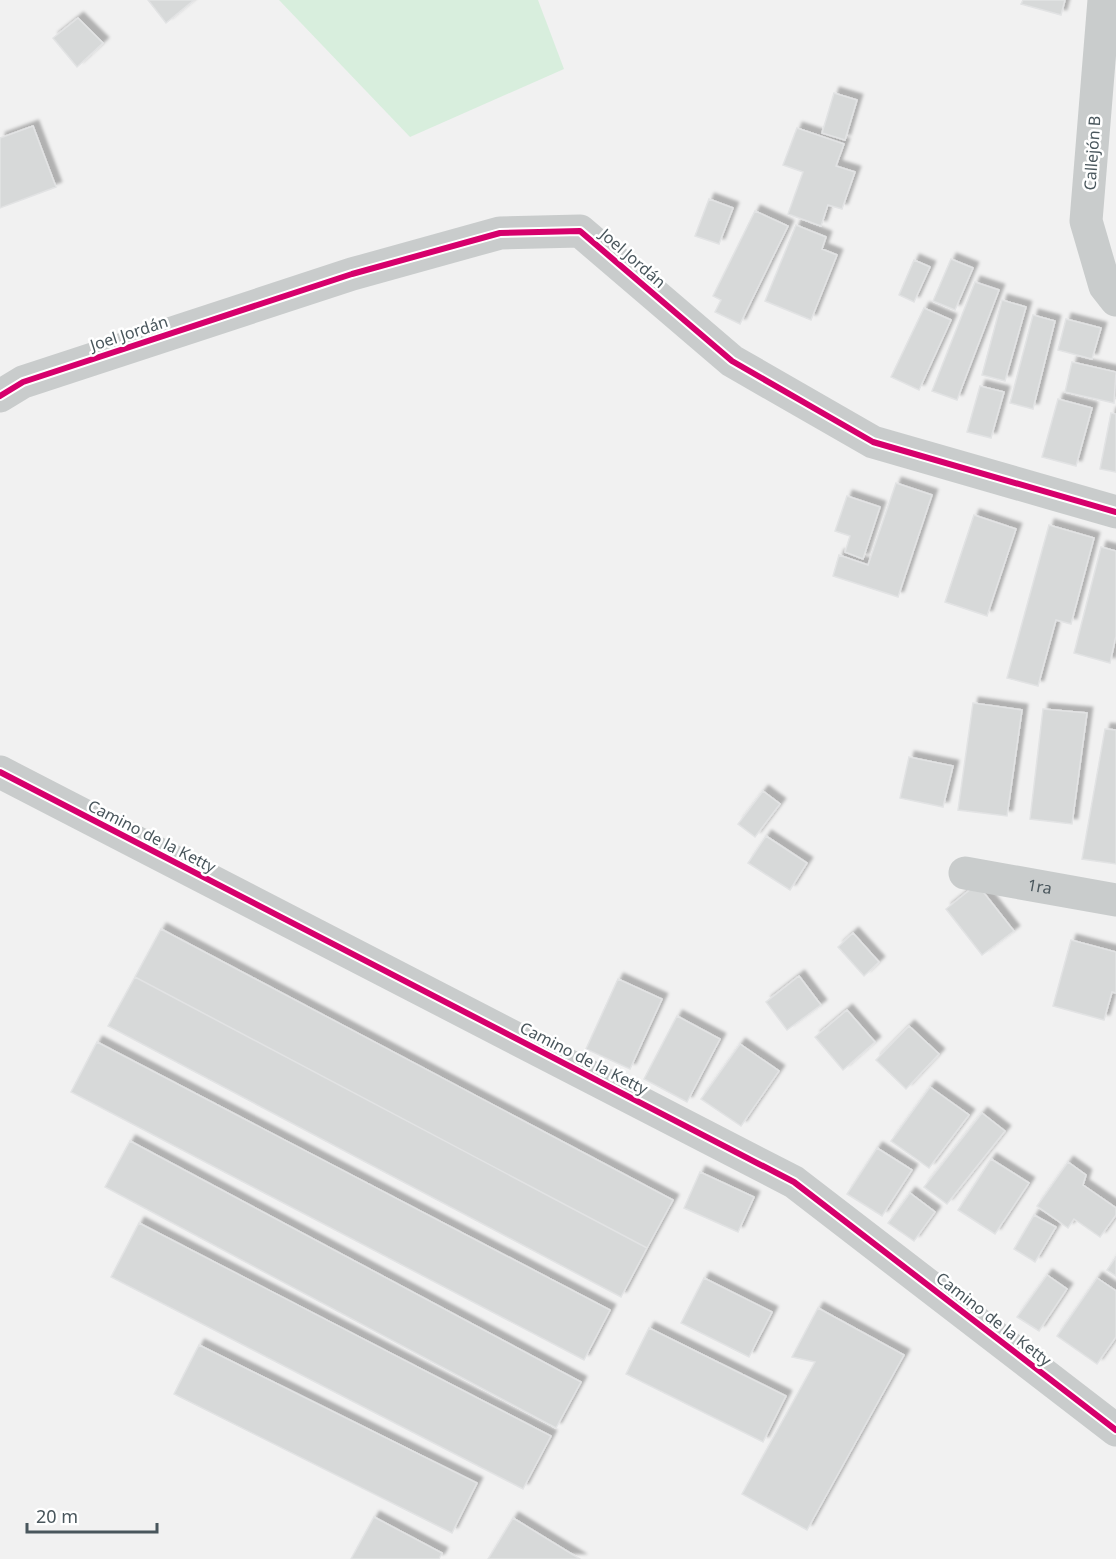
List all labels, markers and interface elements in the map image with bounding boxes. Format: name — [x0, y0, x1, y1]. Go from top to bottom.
street label: Callejón B — [1078, 115, 1106, 191]
street label: Joel Jordán — [594, 222, 671, 293]
street label: Joel Jordán — [85, 310, 171, 357]
street label: Camino de la Ketty — [84, 794, 220, 878]
street label: 1ra — [1026, 873, 1054, 899]
street label: Camino de la Ketty — [516, 1016, 652, 1100]
street label: Camino de la Ketty — [932, 1267, 1057, 1372]
scale bar — [27, 1496, 158, 1534]
text: 20 m — [36, 1504, 78, 1528]

